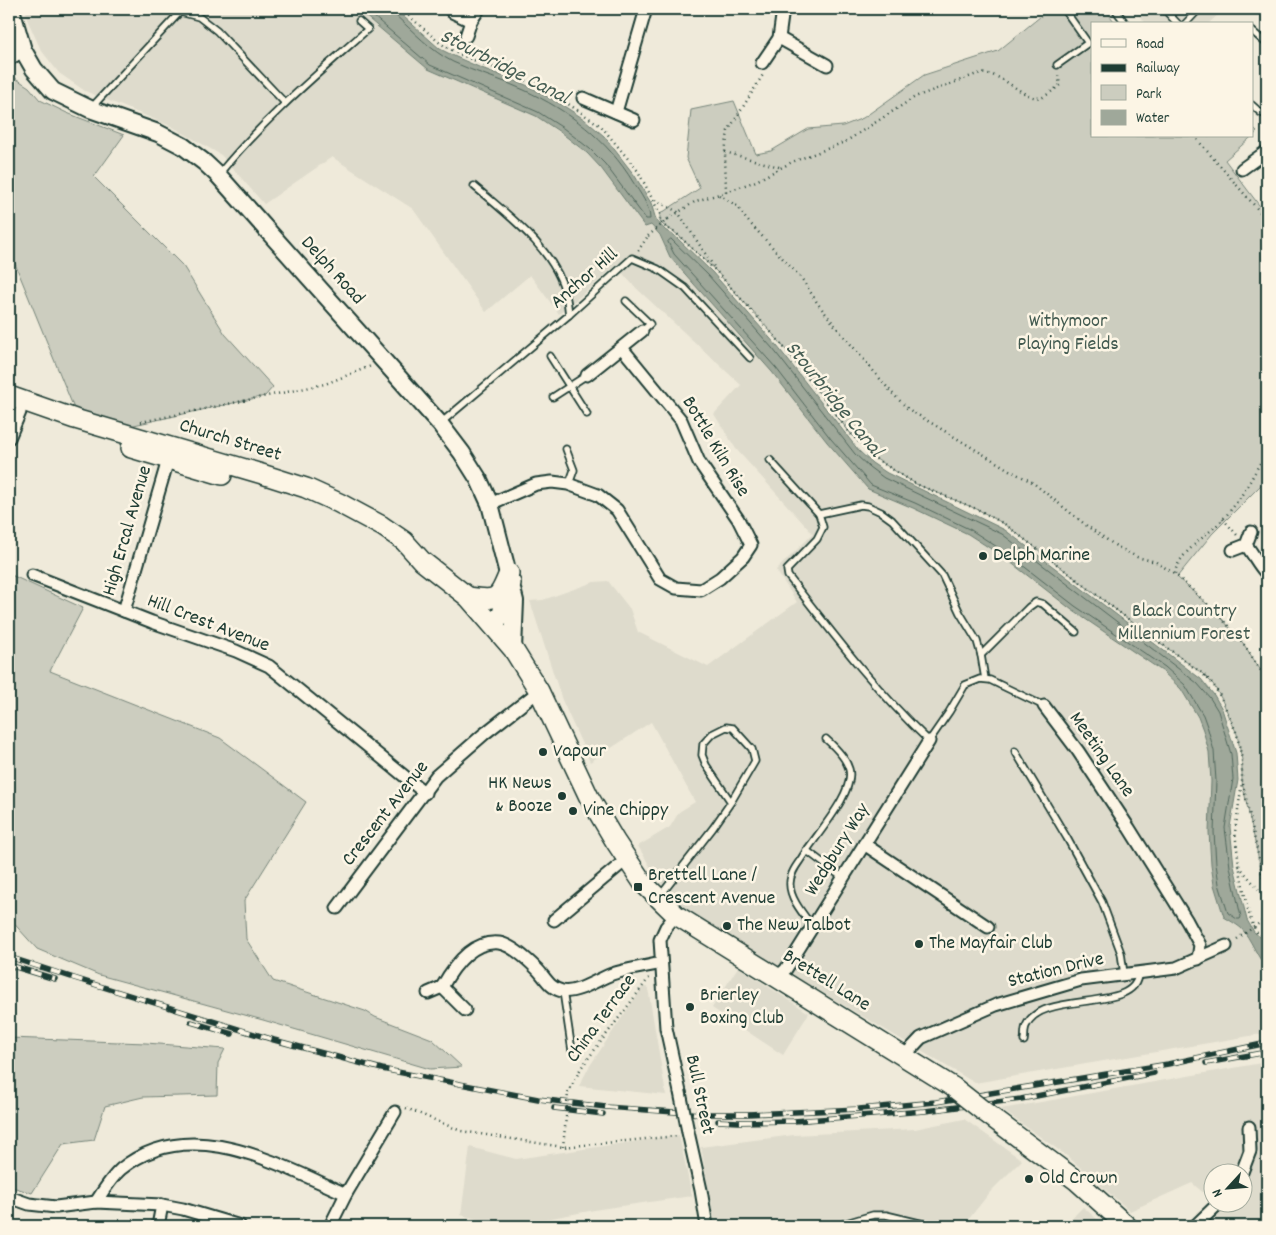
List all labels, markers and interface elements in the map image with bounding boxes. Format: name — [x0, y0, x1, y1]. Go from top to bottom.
water label: Stourbridge Canal — [434, 22, 576, 114]
legend — [1091, 22, 1254, 138]
text: Road — [1136, 34, 1164, 56]
text: Railway — [1136, 58, 1180, 80]
text: Park — [1136, 84, 1162, 106]
text: Water — [1136, 108, 1170, 130]
street label: Delph Road — [293, 230, 371, 312]
street label: Anchor Hill — [545, 241, 625, 316]
park label: Withymoor Playing Fields — [1017, 308, 1119, 359]
water label: Stourbridge Canal — [777, 335, 891, 466]
street label: Bottle Kiln Rise — [674, 391, 756, 503]
street label: Church Street — [175, 412, 285, 470]
street label: High Ercal Avenue — [96, 462, 160, 599]
place label: Delph Marine — [993, 542, 1090, 570]
marker: Delph Marine — [977, 550, 989, 562]
street label: Hill Crest Avenue — [143, 588, 274, 660]
park label: Black Country Millennium Forest — [1118, 598, 1250, 649]
street label: Meeting Lane — [1061, 707, 1141, 804]
place label: Vapour — [553, 738, 607, 766]
marker: Vapour — [537, 746, 549, 758]
street label: Crescent Avenue — [336, 755, 436, 873]
place label: HK News & Booze — [488, 770, 552, 821]
marker: HK News & Booze — [556, 790, 568, 802]
place label: Vine Chippy — [583, 797, 669, 825]
street label: Wedgbury Way — [798, 797, 878, 902]
marker: Vine Chippy — [567, 805, 579, 817]
place label: Brettell Lane / Crescent Avenue — [648, 862, 775, 913]
marker: Brettell Lane / Crescent Avenue — [632, 881, 644, 893]
place label: The New Talbot — [737, 912, 851, 940]
marker: The New Talbot — [721, 920, 733, 932]
place label: The Mayfair Club — [929, 930, 1053, 958]
marker: The Mayfair Club — [913, 938, 925, 950]
street label: Brettell Lane — [777, 943, 876, 1019]
street label: Station Drive — [1005, 946, 1107, 996]
street label: China Terrace — [560, 969, 644, 1069]
place label: Brierley Boxing Club — [700, 982, 784, 1033]
marker: Brierley Boxing Club — [684, 1001, 696, 1013]
street label: Bull Street — [677, 1053, 721, 1137]
north arrow — [1204, 1162, 1254, 1212]
place label: Old Crown — [1039, 1165, 1118, 1193]
marker: Old Crown — [1023, 1173, 1035, 1185]
text: N — [1208, 1185, 1229, 1200]

